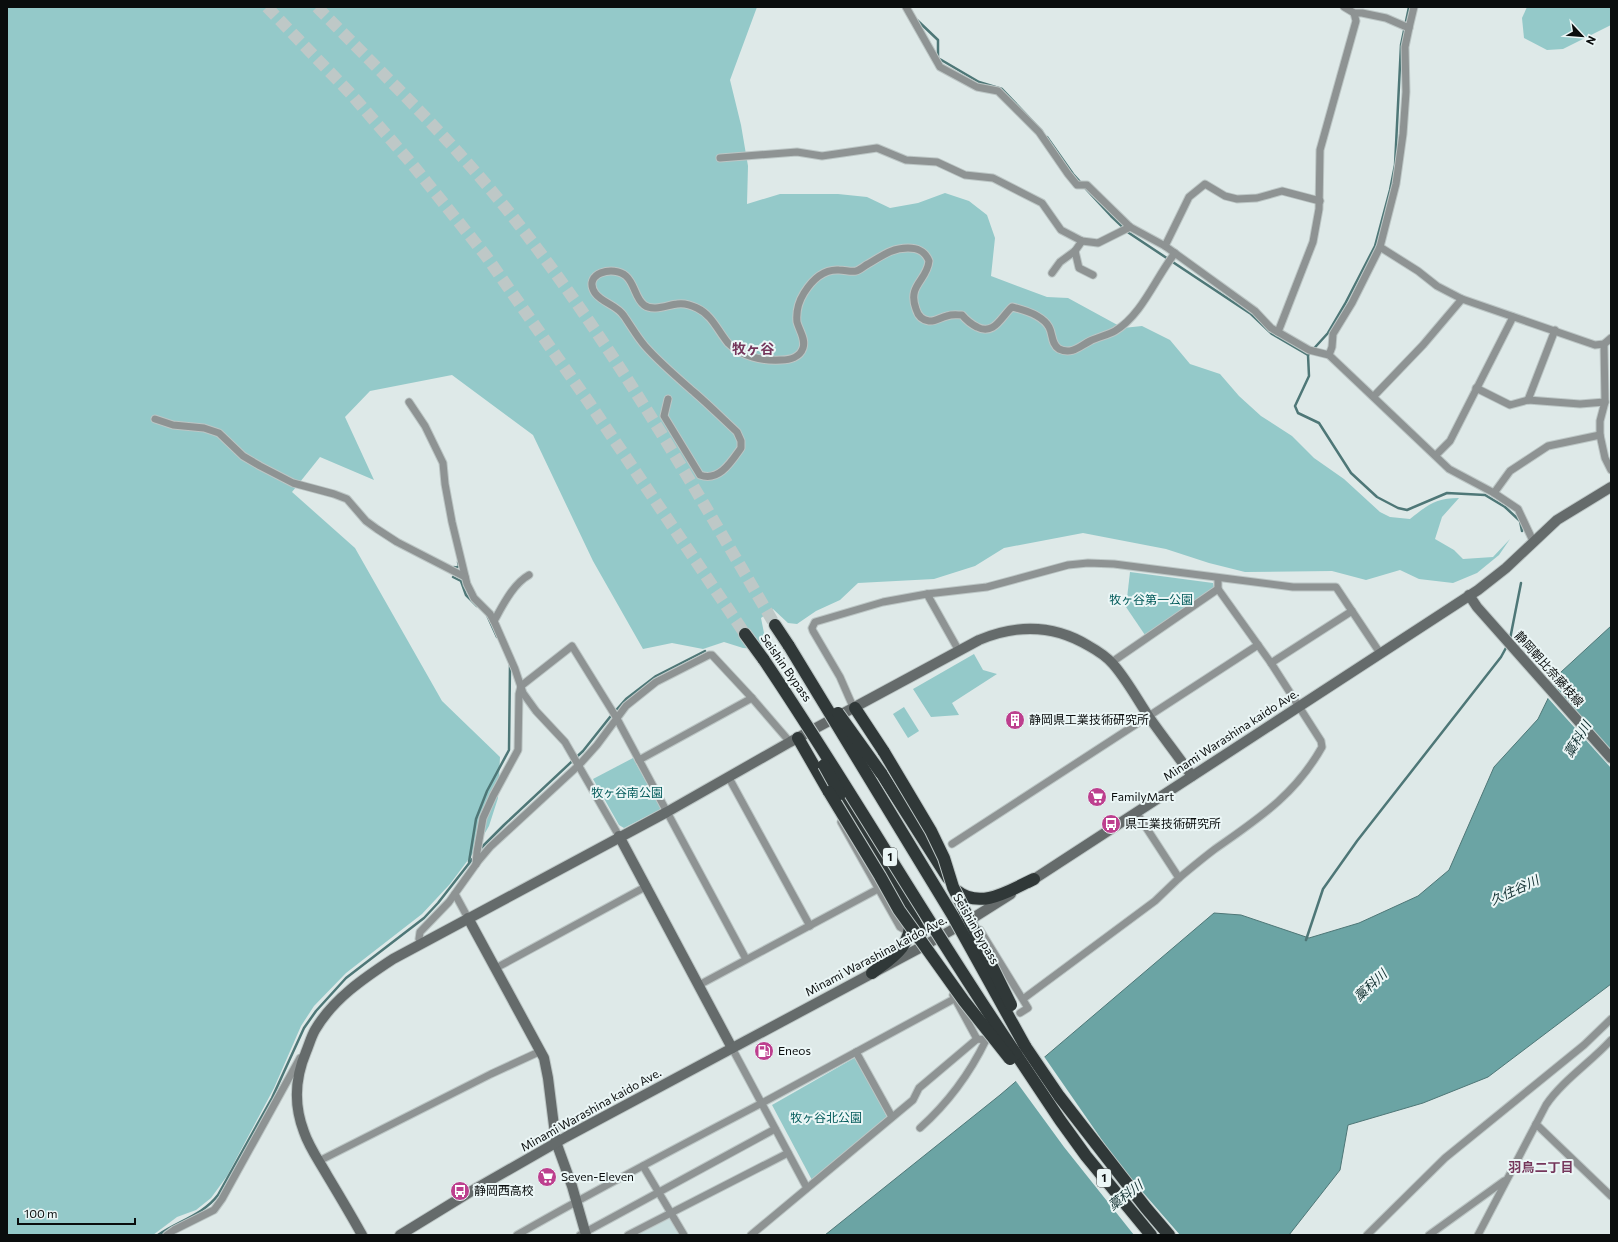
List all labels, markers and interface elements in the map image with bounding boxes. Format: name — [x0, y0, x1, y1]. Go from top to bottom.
north arrow — [1562, 16, 1602, 56]
text: N — [1584, 34, 1599, 47]
district label: 牧ヶ谷 — [732, 340, 775, 357]
park label: 牧ヶ谷第一公園 — [1109, 592, 1193, 606]
street label: 静岡朝比奈藤枝線 — [1512, 628, 1587, 709]
street label: Seishin Bypass — [758, 631, 815, 704]
street label: Minami Warashina kaido Ave. — [1160, 685, 1301, 783]
building icon: 静岡県工業技術研究所 — [1004, 709, 1026, 731]
place label: 静岡県工業技術研究所 — [1029, 712, 1149, 726]
water label: 藁科川 — [1560, 716, 1595, 760]
park label: 牧ヶ谷南公園 — [591, 785, 663, 799]
supermarket icon: FamilyMart — [1086, 786, 1108, 808]
place label: FamilyMart — [1111, 789, 1174, 803]
bus stop icon: 県工業技術研究所 — [1100, 813, 1122, 835]
place label: 県工業技術研究所 — [1125, 816, 1221, 830]
road number: 1 — [883, 848, 897, 866]
water label: 久住谷川 — [1487, 871, 1543, 908]
street label: Seishin Bypass — [951, 891, 1003, 966]
street label: Minami Warashina kaido Ave. — [802, 912, 949, 998]
water label: 藁科川 — [1350, 964, 1391, 1004]
fuel station icon: Eneos — [753, 1040, 775, 1062]
place label: Eneos — [778, 1043, 811, 1057]
street label: Minami Warashina kaido Ave. — [518, 1065, 663, 1154]
park label: 牧ヶ谷北公園 — [790, 1110, 862, 1124]
district label: 羽鳥二丁目 — [1508, 1159, 1574, 1175]
supermarket icon: Seven-Eleven — [536, 1166, 558, 1188]
place label: Seven-Eleven — [561, 1169, 634, 1183]
road number: 1 — [1097, 1169, 1111, 1187]
water label: 藁科川 — [1105, 1176, 1147, 1213]
bus stop icon: 静岡西高校 — [449, 1180, 471, 1202]
place label: 静岡西高校 — [474, 1183, 534, 1197]
scale bar — [18, 1200, 135, 1226]
text: 100 m — [24, 1206, 58, 1220]

